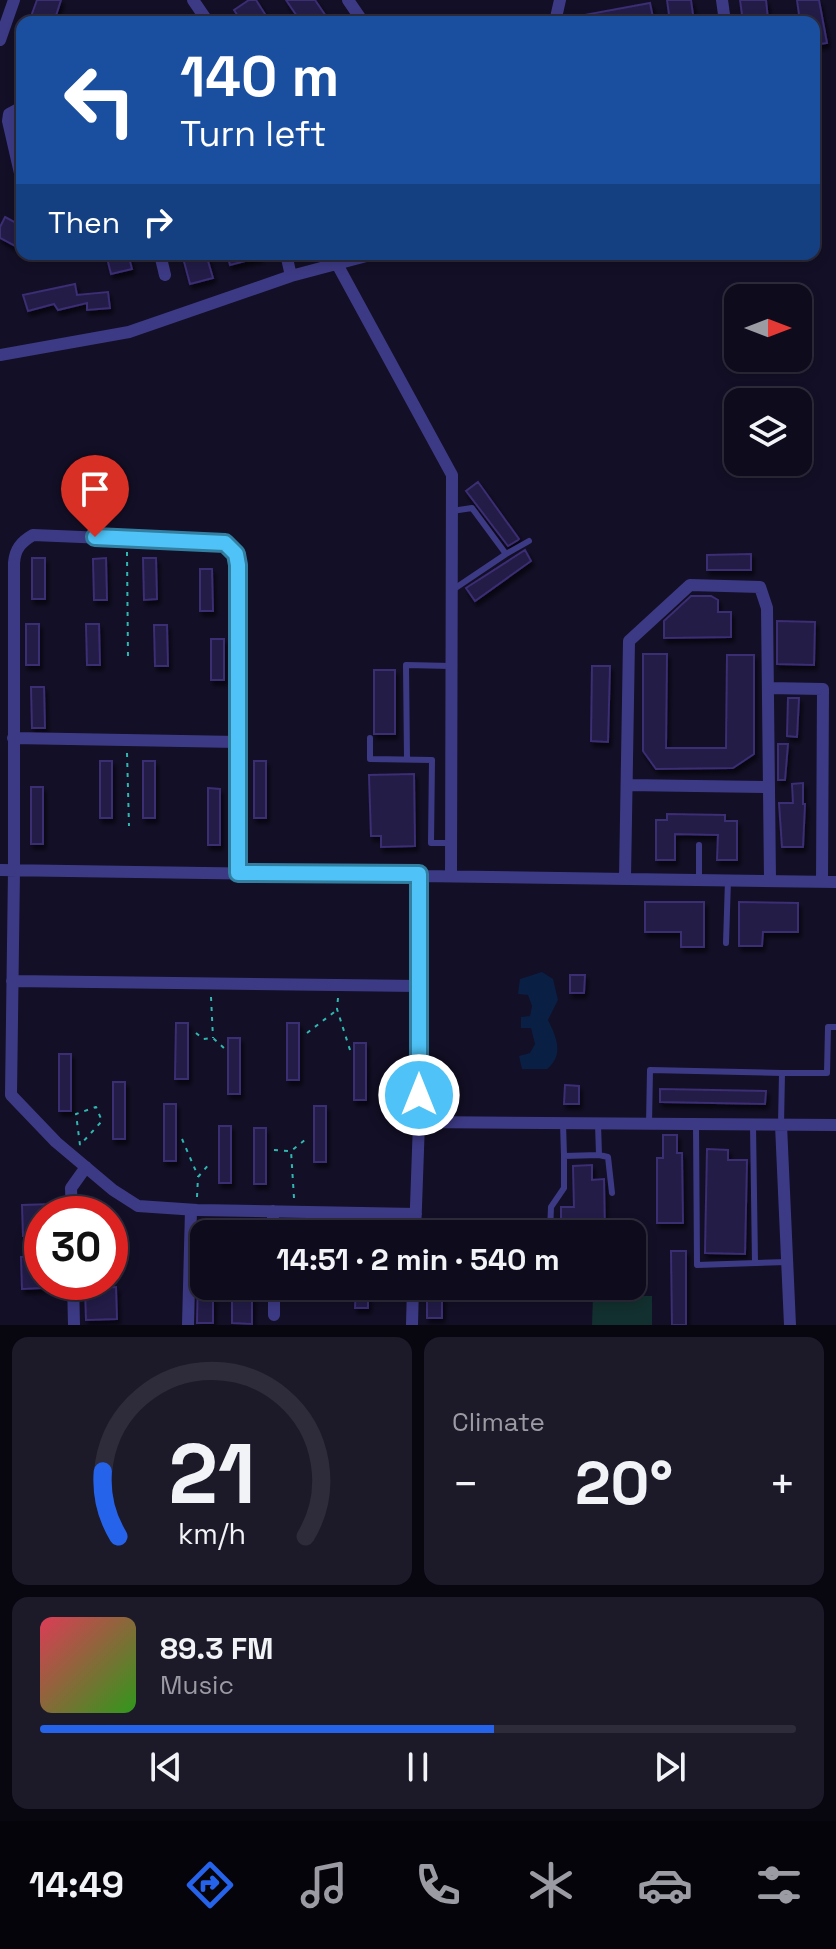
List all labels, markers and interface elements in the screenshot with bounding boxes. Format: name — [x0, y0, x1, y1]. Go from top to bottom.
text: 140 m — [180, 41, 339, 112]
icon: left — [48, 48, 152, 152]
text: Turn left — [180, 111, 327, 157]
icon: right — [136, 200, 180, 244]
text: Then — [48, 203, 120, 242]
north arrow — [724, 284, 812, 372]
map controls — [724, 284, 812, 476]
button: layers — [724, 388, 812, 476]
pin — [61, 455, 129, 537]
icon: arrive — [73, 467, 117, 511]
position arrow — [377, 1053, 461, 1137]
speed limit sign: 30 — [24, 1196, 128, 1300]
text: 14:51 · 2 min · 540 m — [276, 1240, 560, 1279]
text: Climate — [452, 1405, 545, 1439]
text: 21 — [168, 1421, 256, 1527]
text: 20° — [575, 1445, 673, 1522]
text: − — [452, 1456, 479, 1512]
text: + — [769, 1456, 796, 1512]
text: km/h — [178, 1516, 246, 1552]
text: 89.3 FM — [160, 1629, 274, 1668]
text: Music — [160, 1668, 234, 1702]
icon: previous — [144, 1745, 188, 1789]
icon: pause — [396, 1745, 440, 1789]
icon: next — [648, 1745, 692, 1789]
icon: directions — [182, 1857, 238, 1913]
icon: music — [296, 1857, 352, 1913]
icon: phone — [410, 1857, 466, 1913]
icon: climate — [523, 1857, 579, 1913]
icon: car — [637, 1857, 693, 1913]
icon: filters — [751, 1857, 807, 1913]
text: 14:49 — [29, 1862, 124, 1908]

